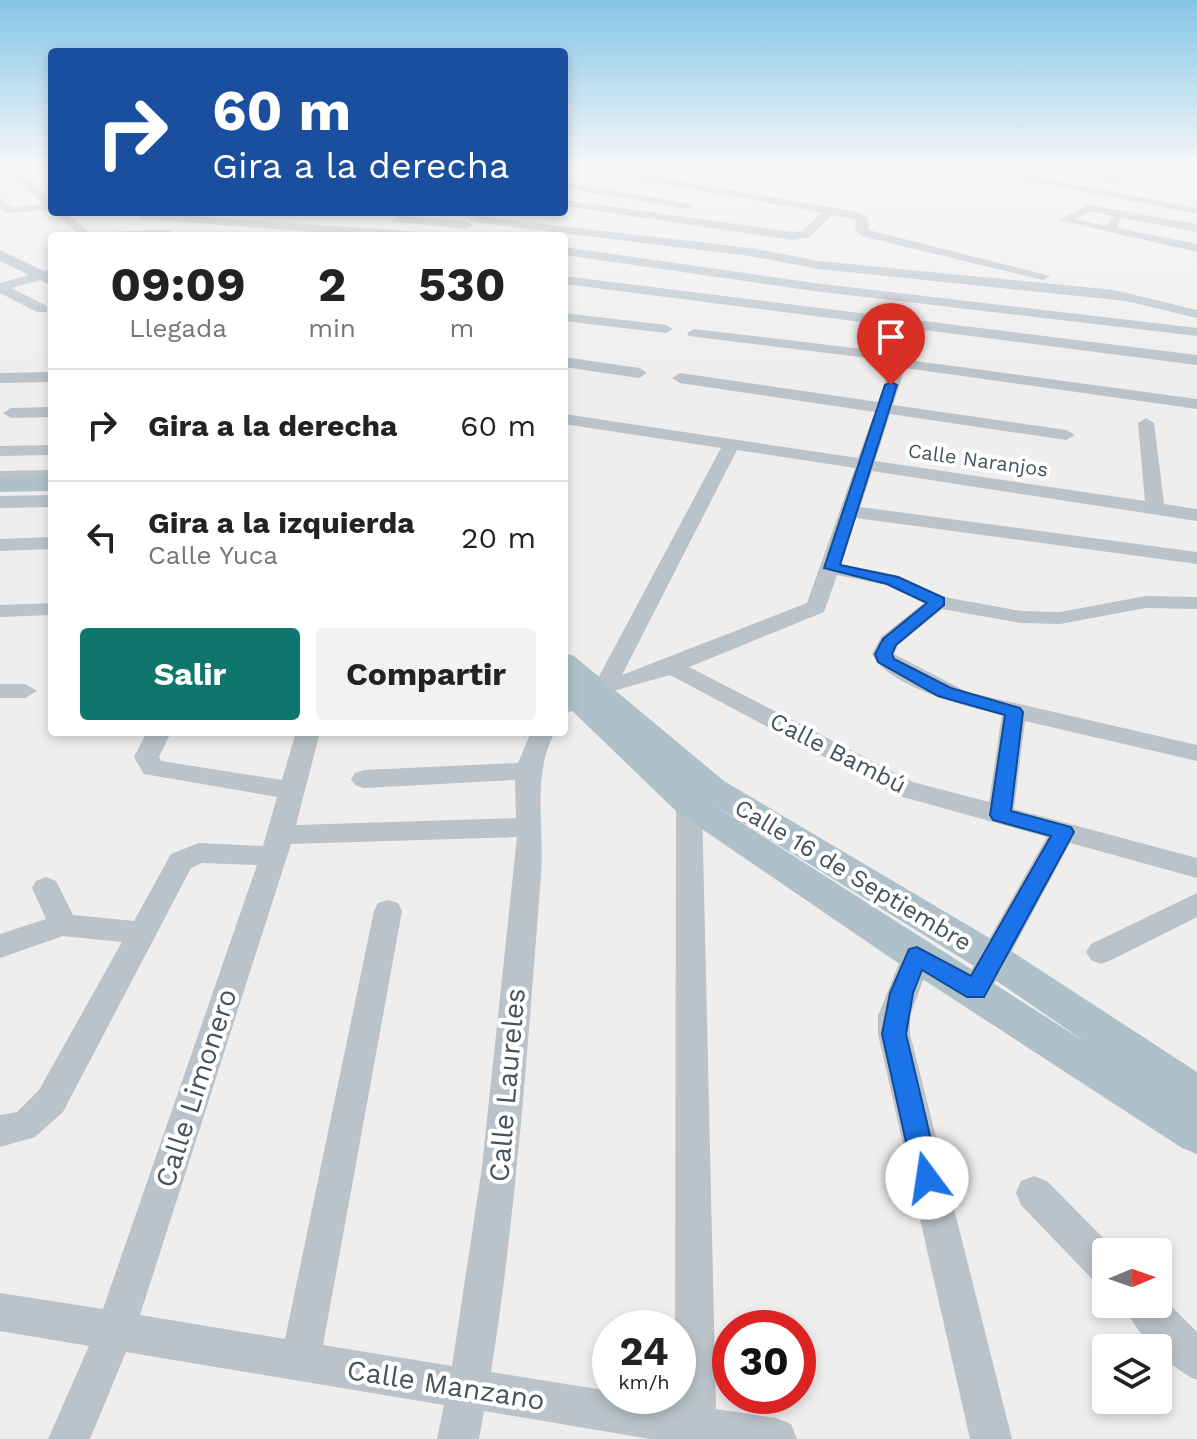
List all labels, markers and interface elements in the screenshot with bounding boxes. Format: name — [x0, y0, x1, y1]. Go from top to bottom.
text: 60 m — [212, 78, 351, 144]
icon: right — [80, 80, 184, 184]
text: Gira a la derecha — [212, 145, 509, 187]
text: 09:09 — [110, 256, 246, 313]
text: 2 — [318, 256, 346, 313]
text: 530 — [418, 256, 506, 313]
pin — [857, 303, 925, 385]
text: Llegada — [129, 313, 227, 343]
text: min — [308, 313, 356, 343]
text: m — [450, 313, 474, 343]
icon: arrive — [869, 315, 913, 359]
icon: right — [80, 403, 124, 447]
text: Gira a la derecha — [148, 408, 397, 443]
text: 60 m — [460, 408, 536, 443]
street label: Calle Naranjos — [907, 438, 1049, 482]
text: Gira a la izquierda — [148, 505, 415, 540]
icon: left — [80, 515, 124, 559]
text: 20 m — [461, 520, 536, 555]
text: Calle Yuca — [148, 540, 278, 570]
button: Salir — [80, 628, 300, 720]
button: Compartir — [316, 628, 536, 720]
street label: Calle Bambú — [765, 707, 911, 799]
street label: Calle 16 de Septiembre — [730, 793, 976, 957]
street label: Calle Limonero — [148, 985, 244, 1191]
street label: Calle Laureles — [482, 987, 532, 1183]
position arrow — [885, 1136, 969, 1220]
north arrow — [1092, 1238, 1172, 1318]
map controls — [1092, 1238, 1172, 1414]
speed limit sign: 30 — [712, 1310, 816, 1414]
text: 24 — [619, 1328, 669, 1375]
button: layers — [1092, 1334, 1172, 1414]
street label: Calle Manzano — [345, 1353, 547, 1417]
text: km/h — [618, 1370, 670, 1394]

